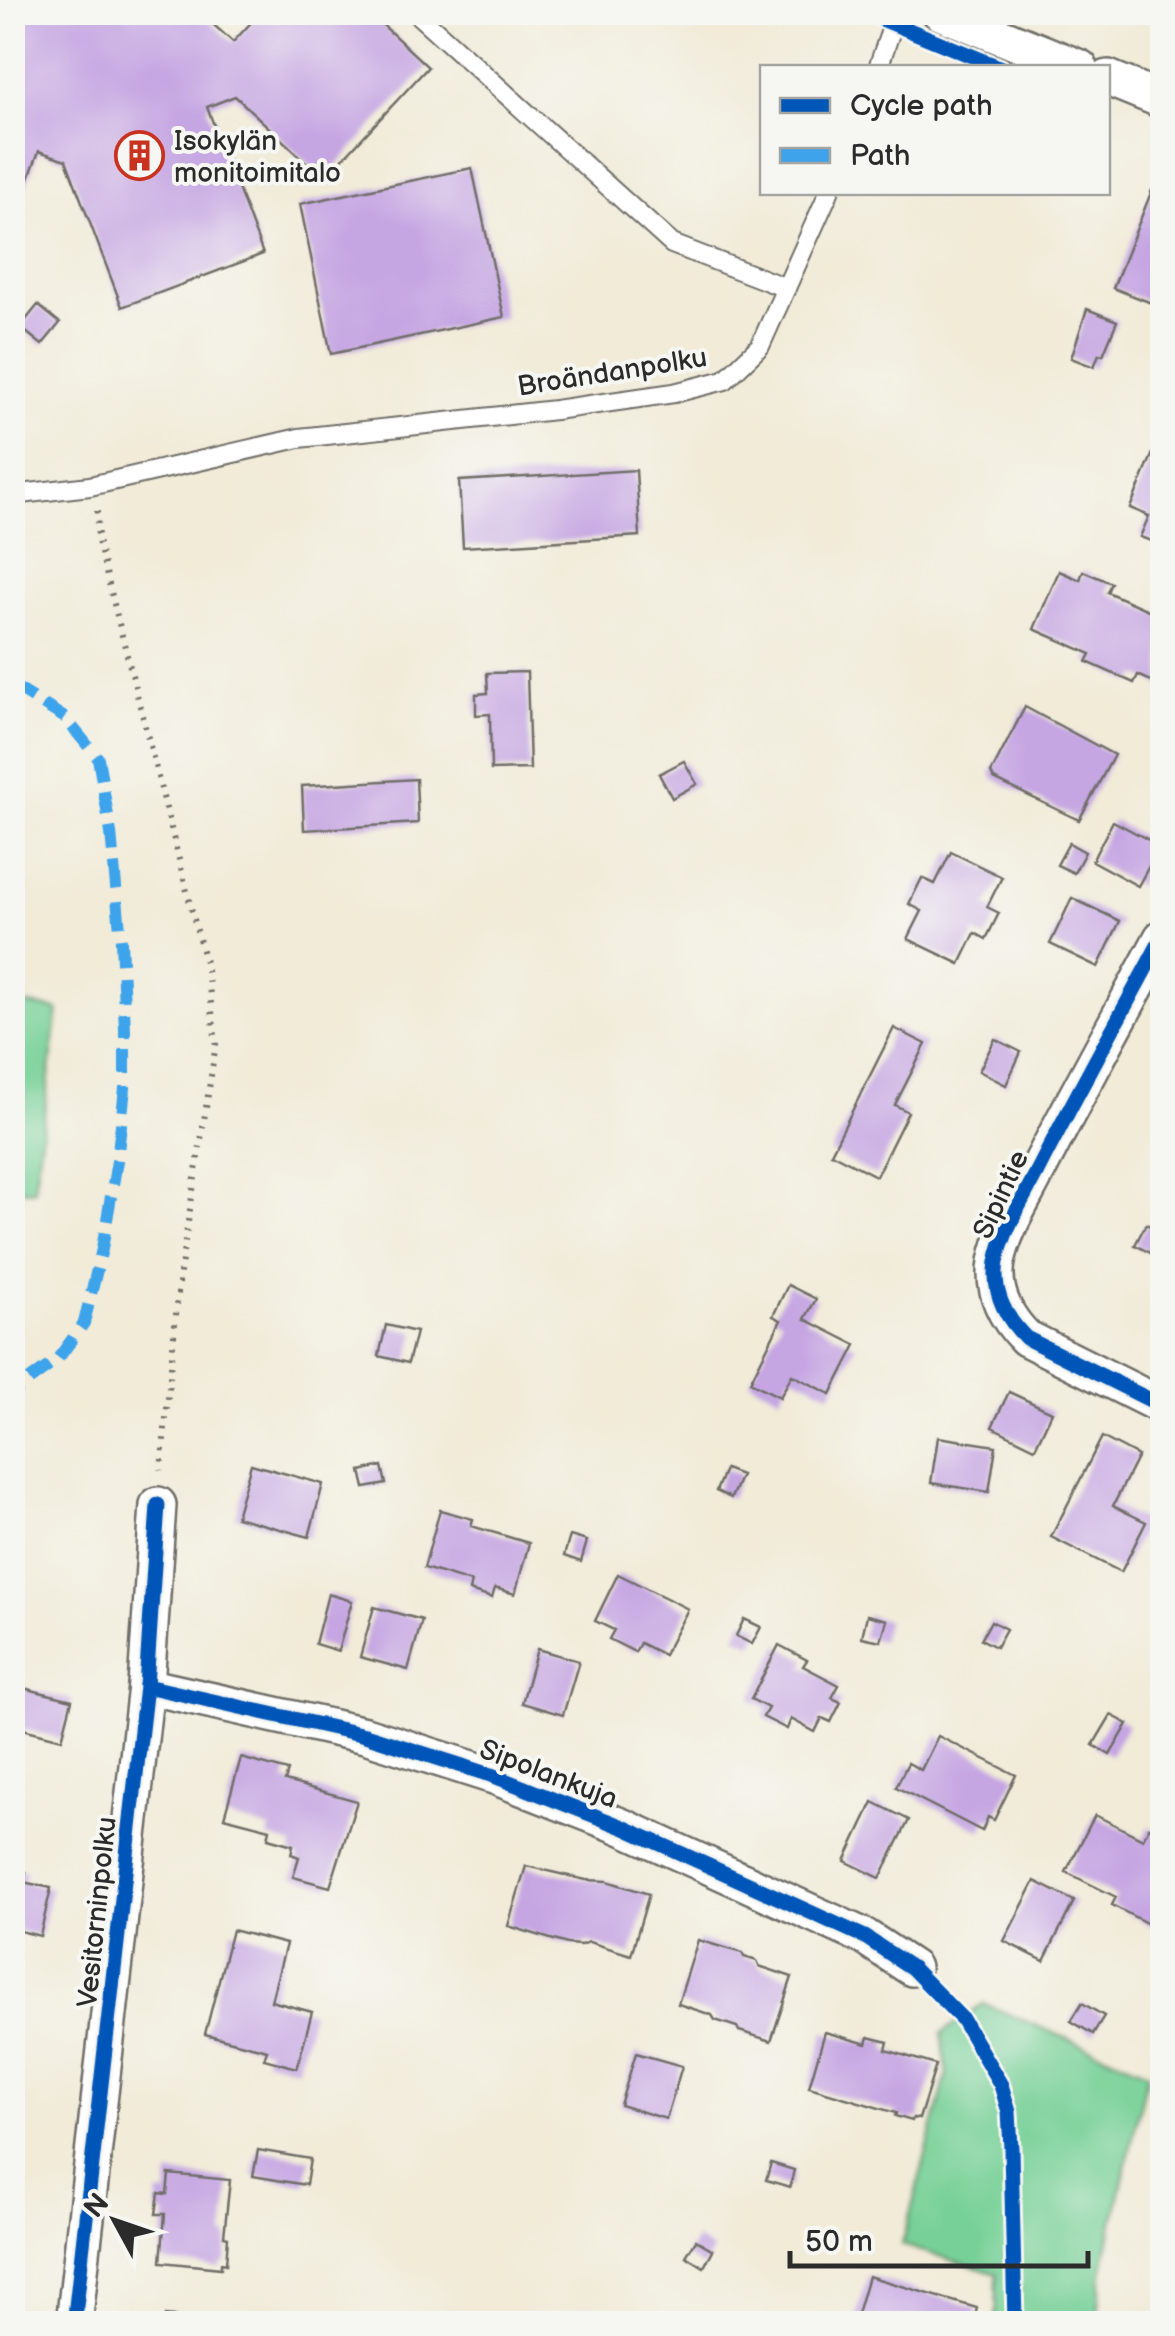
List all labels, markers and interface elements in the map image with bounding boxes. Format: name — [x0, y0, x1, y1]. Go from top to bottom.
legend — [760, 65, 1110, 195]
text: Cycle path — [850, 88, 993, 124]
place label: Isokylän monitoimitalo — [174, 125, 341, 190]
building icon: Isokylän monitoimitalo — [113, 130, 165, 182]
text: Path — [850, 138, 910, 174]
street label: Broändanpolku — [515, 341, 709, 404]
street label: Sipintie — [967, 1145, 1036, 1244]
street label: Sipolankuja — [475, 1733, 622, 1816]
street label: Vesitorninpolku — [71, 1815, 124, 2009]
north arrow — [65, 2171, 165, 2271]
text: N — [78, 2187, 116, 2225]
scale bar — [790, 2206, 1088, 2268]
text: 50 m — [805, 2224, 873, 2260]

